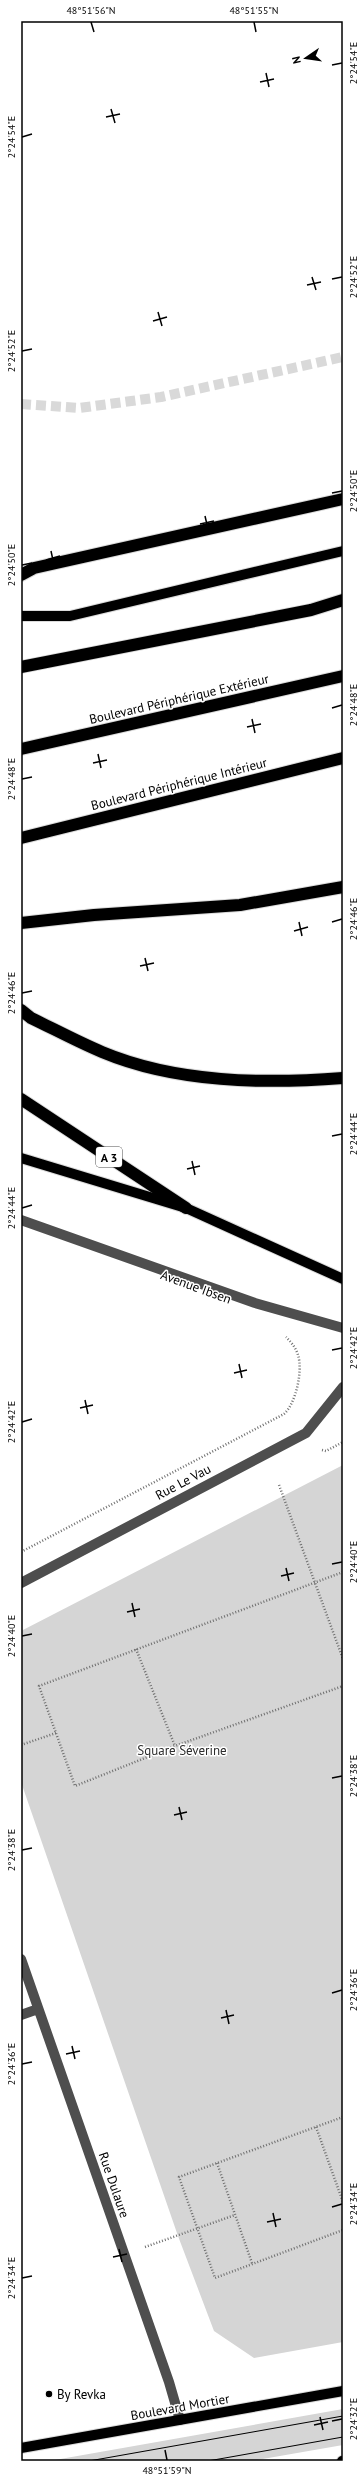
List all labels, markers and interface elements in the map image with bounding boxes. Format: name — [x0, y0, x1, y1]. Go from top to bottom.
text: 48°51'56"N — [66, 4, 116, 17]
text: 48°51'55"N — [229, 4, 279, 17]
north arrow — [286, 38, 326, 78]
text: 2°24'54"E — [347, 42, 360, 84]
text: N — [289, 55, 304, 65]
text: 2°24'54"E — [5, 116, 18, 158]
text: 2°24'52"E — [347, 256, 360, 298]
text: 2°24'52"E — [5, 330, 18, 372]
text: 2°24'50"E — [347, 470, 360, 512]
text: 2°24'50"E — [5, 544, 18, 586]
street label: Boulevard Périphérique Extérieur — [88, 670, 271, 728]
text: 2°24'48"E — [347, 684, 360, 726]
street label: Boulevard Périphérique Intérieur — [89, 754, 269, 814]
text: 2°24'48"E — [5, 758, 18, 800]
text: 2°24'46"E — [347, 898, 360, 940]
text: 2°24'46"E — [5, 972, 18, 1014]
text: 2°24'44"E — [347, 1113, 360, 1155]
road number: A 3 — [96, 1147, 122, 1167]
text: 2°24'44"E — [5, 1187, 18, 1229]
street label: Avenue Ibsen — [158, 1266, 234, 1308]
text: 2°24'42"E — [347, 1327, 360, 1369]
text: 2°24'42"E — [5, 1401, 18, 1443]
street label: Rue Le Vau — [152, 1460, 214, 1504]
text: 2°24'40"E — [347, 1541, 360, 1583]
text: 2°24'40"E — [5, 1615, 18, 1657]
park label: Square Séverine — [137, 1742, 227, 1759]
text: 2°24'38"E — [347, 1755, 360, 1797]
text: 2°24'38"E — [5, 1829, 18, 1871]
text: 2°24'36"E — [347, 1969, 360, 2011]
text: 2°24'36"E — [5, 2043, 18, 2085]
street label: Rue Dulaure — [95, 2150, 133, 2220]
text: 2°24'34"E — [347, 2183, 360, 2225]
text: 2°24'34"E — [5, 2257, 18, 2299]
place label: By Revka — [57, 2386, 106, 2403]
marker: By Revka — [44, 2389, 54, 2399]
street label: Boulevard Mortier — [129, 2390, 231, 2424]
text: 2°24'32"E — [347, 2398, 360, 2440]
text: 48°51'59"N — [142, 2464, 192, 2477]

